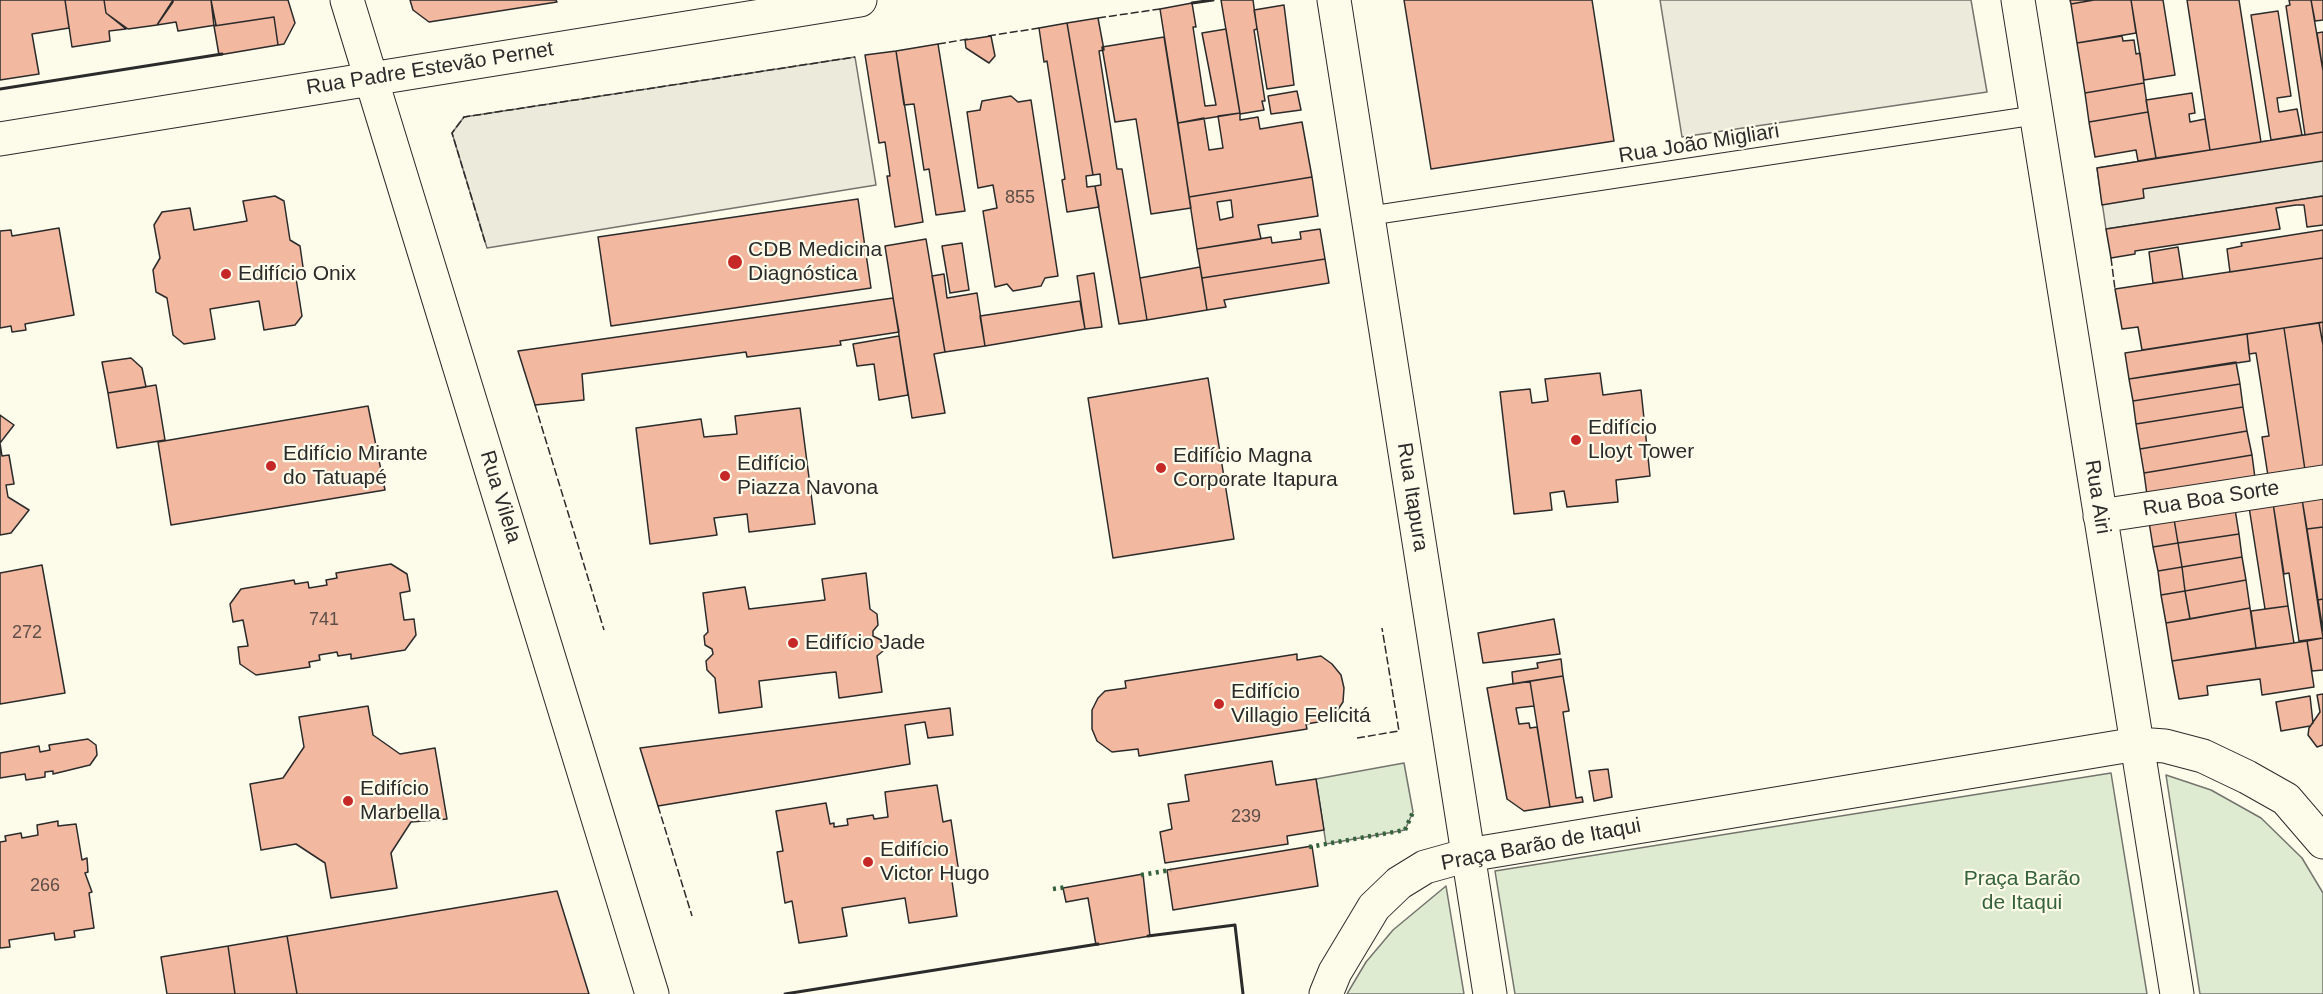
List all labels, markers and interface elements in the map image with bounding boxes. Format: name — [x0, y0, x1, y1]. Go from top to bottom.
street label: Rua Padre Estevão Pernet — [305, 37, 555, 101]
street label: Rua João Migliari — [1617, 119, 1781, 169]
house number: 855 — [1005, 187, 1035, 209]
place label: CDB Medicina Diagnóstica — [748, 237, 882, 287]
marker: CDB Medicina Diagnóstica — [726, 253, 744, 271]
place label: Edifício Onix — [238, 261, 356, 287]
marker: Edifício Onix — [219, 267, 233, 281]
place label: Edifício Lloyt Tower — [1588, 415, 1694, 465]
marker: Edifício Lloyt Tower — [1569, 433, 1583, 447]
place label: Edifício Mirante do Tatuapé — [283, 441, 428, 491]
street label: Rua Itapura — [1391, 441, 1433, 553]
place label: Edifício Magna Corporate Itapura — [1173, 443, 1338, 493]
street label: Rua Vilela — [474, 448, 526, 546]
place label: Edifício Piazza Navona — [737, 451, 878, 501]
street label: Rua Airi — [2079, 458, 2115, 536]
marker: Edifício Mirante do Tatuapé — [264, 459, 278, 473]
marker: Edifício Magna Corporate Itapura — [1154, 461, 1168, 475]
marker: Edifício Piazza Navona — [718, 469, 732, 483]
street label: Rua Boa Sorte — [2141, 476, 2281, 522]
house number: 741 — [309, 609, 339, 631]
house number: 272 — [12, 622, 42, 644]
place label: Edifício Jade — [805, 630, 925, 656]
marker: Edifício Jade — [786, 636, 800, 650]
place label: Edifício Villagio Felicitá — [1231, 679, 1371, 729]
marker: Edifício Villagio Felicitá — [1212, 697, 1226, 711]
place label: Edifício Marbella — [360, 776, 441, 826]
marker: Edifício Marbella — [341, 794, 355, 808]
house number: 239 — [1231, 806, 1261, 828]
street label: Praça Barão de Itaqui — [1439, 813, 1643, 877]
place label: Edifício Victor Hugo — [880, 837, 989, 887]
marker: Edifício Victor Hugo — [861, 855, 875, 869]
park label: Praça Barão de Itaqui — [1964, 866, 2080, 916]
house number: 266 — [30, 875, 60, 897]

